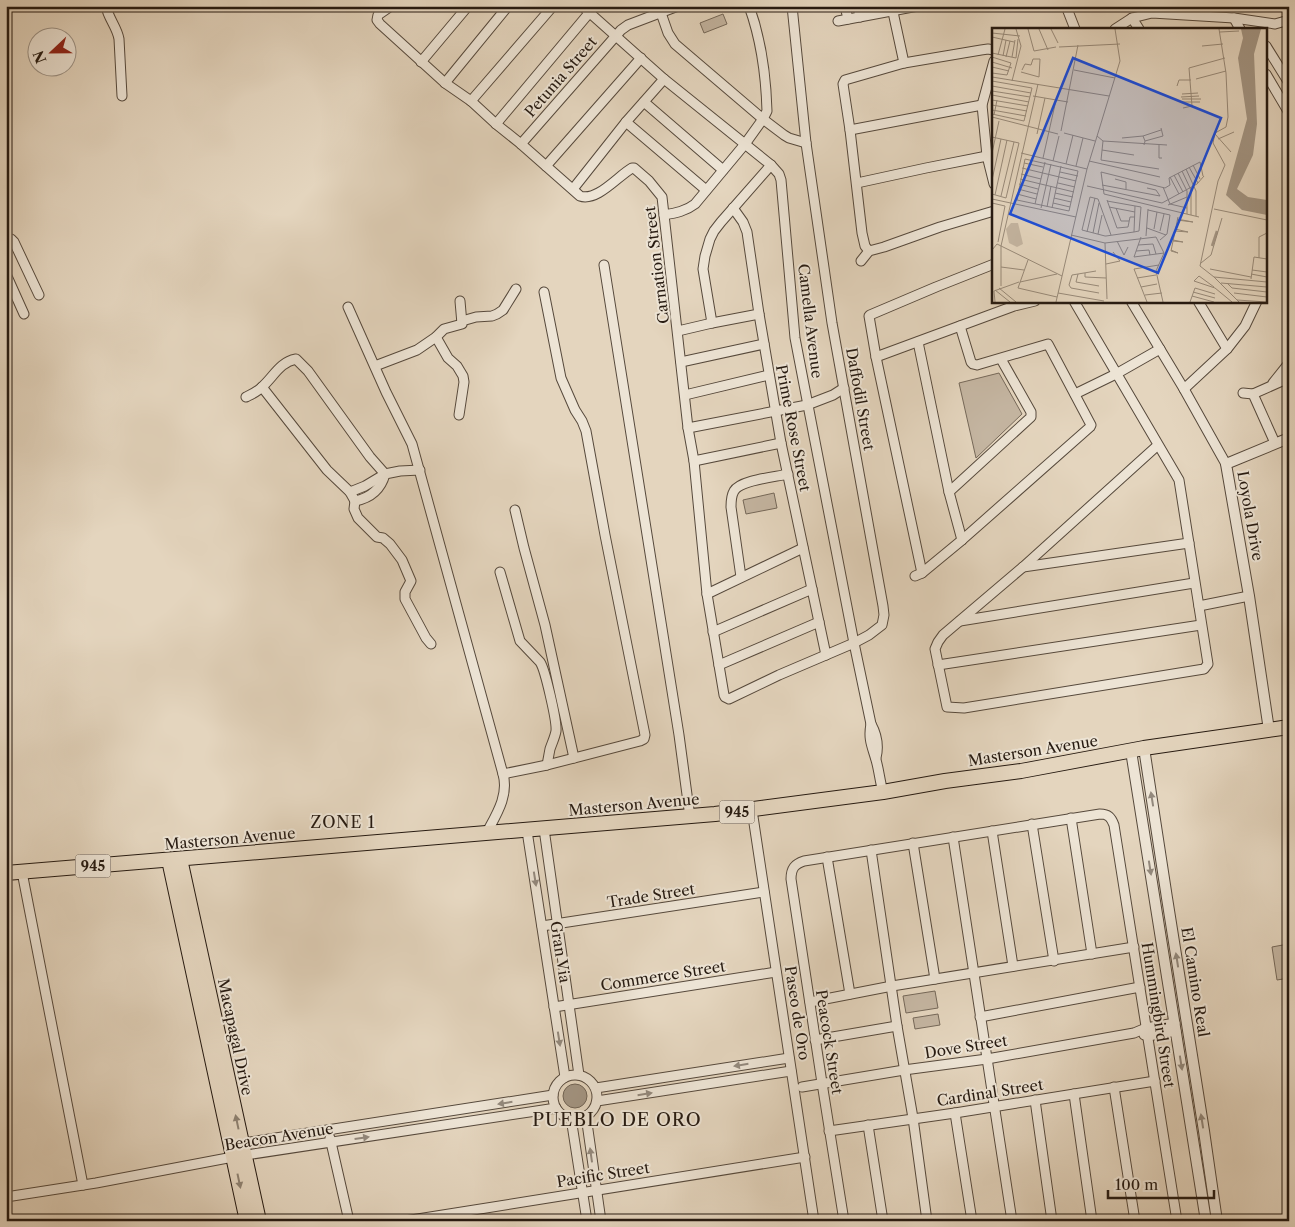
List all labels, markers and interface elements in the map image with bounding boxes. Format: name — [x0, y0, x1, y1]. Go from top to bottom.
north arrow — [28, 28, 78, 78]
inset map — [992, 28, 1268, 302]
street label: Petunia Street — [520, 32, 601, 121]
text: N — [29, 48, 51, 66]
street label: Carnation Street — [640, 205, 673, 325]
street label: Camella Avenue — [794, 263, 827, 379]
street label: Daffodil Street — [842, 346, 879, 452]
street label: Prime Rose Street — [772, 363, 815, 494]
street label: Loyola Drive — [1233, 470, 1268, 562]
street label: Masterson Avenue — [967, 731, 1099, 770]
street label: Masterson Avenue — [568, 789, 700, 820]
one-way arrow — [1148, 791, 1156, 807]
road number: 945 — [720, 800, 754, 824]
district label: ZONE 1 — [310, 812, 376, 832]
street label: Masterson Avenue — [164, 823, 296, 854]
road number: 945 — [76, 854, 110, 878]
one-way arrow — [1146, 861, 1154, 877]
one-way arrow — [531, 871, 539, 887]
street label: Trade Street — [606, 879, 697, 912]
street label: Gran Via — [546, 920, 575, 984]
street label: El Camino Real — [1177, 926, 1214, 1039]
street label: Hummingbird Street — [1138, 941, 1179, 1090]
one-way arrow — [1172, 952, 1180, 968]
street label: Commerce Street — [599, 956, 727, 995]
street label: Paseo de Oro — [781, 964, 814, 1061]
street label: Macapagal Drive — [214, 977, 257, 1097]
street label: Peacock Street — [812, 988, 847, 1096]
street label: Dove Street — [923, 1030, 1009, 1062]
one-way arrow — [556, 1032, 564, 1048]
one-way arrow — [1178, 1056, 1186, 1072]
one-way arrow — [733, 1062, 749, 1070]
street label: Cardinal Street — [935, 1075, 1045, 1110]
one-way arrow — [638, 1090, 654, 1098]
one-way arrow — [497, 1099, 513, 1107]
district label: PUEBLO DE ORO — [532, 1109, 702, 1131]
one-way arrow — [1198, 1112, 1206, 1128]
one-way arrow — [233, 1114, 241, 1129]
street label: Beacon Avenue — [223, 1119, 335, 1154]
one-way arrow — [354, 1134, 370, 1142]
one-way arrow — [587, 1147, 595, 1163]
street label: Pacific Street — [555, 1158, 651, 1191]
scale bar — [1108, 1167, 1214, 1199]
one-way arrow — [235, 1174, 243, 1190]
text: 100 m — [1115, 1175, 1158, 1194]

